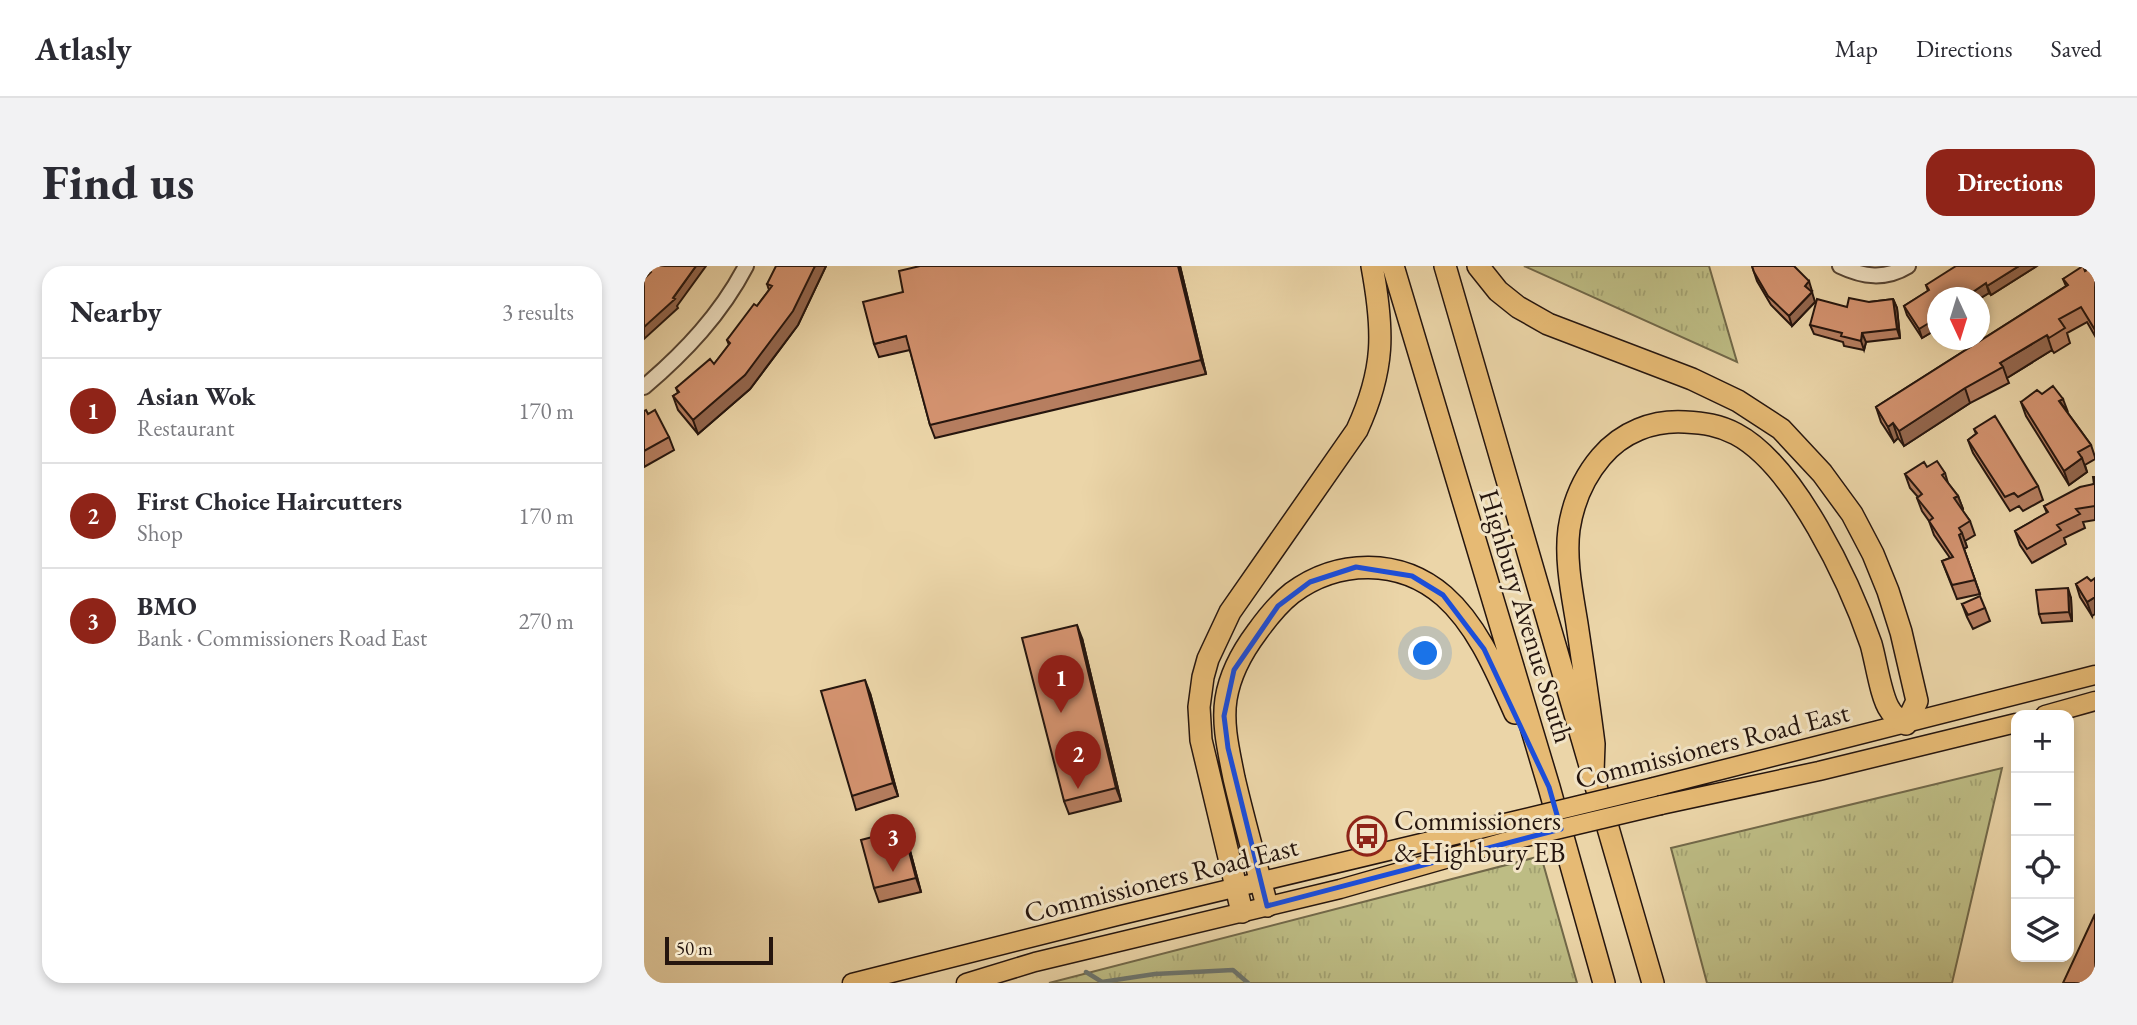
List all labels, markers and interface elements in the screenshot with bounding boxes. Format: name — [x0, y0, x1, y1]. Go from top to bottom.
text: Atlasly — [35, 27, 132, 70]
text: Map — [1835, 33, 1878, 64]
text: Directions — [1916, 33, 2013, 64]
text: Saved — [2051, 33, 2102, 64]
button: Directions — [1926, 149, 2095, 216]
text: Find us — [42, 150, 194, 214]
north arrow — [1927, 287, 1990, 350]
text: Nearby — [70, 292, 162, 331]
text: 3 results — [502, 297, 574, 327]
text: Asian Wok — [137, 379, 255, 413]
text: 1 — [87, 396, 99, 426]
text: 170 m — [518, 396, 574, 426]
text: Restaurant — [137, 413, 235, 443]
text: First Choice Haircutters — [137, 484, 402, 518]
street label: Highbury Avenue South — [1471, 485, 1583, 747]
text: 2 — [87, 501, 99, 531]
text: 170 m — [518, 501, 574, 531]
text: Shop — [137, 518, 183, 548]
text: BMO — [137, 589, 197, 623]
text: 3 — [87, 606, 99, 636]
text: 270 m — [518, 606, 574, 636]
text: Bank · Commissioners Road East — [137, 623, 427, 653]
your location — [1408, 636, 1442, 670]
pin: 1 — [1038, 655, 1084, 713]
street label: Commissioners Road East — [1571, 693, 1853, 796]
map controls — [2011, 710, 2074, 962]
button: + — [2011, 710, 2074, 773]
pin: 2 — [1055, 731, 1101, 789]
button: − — [2011, 773, 2074, 836]
place label: Commissioners & Highbury EB — [1394, 802, 1566, 870]
pin: 3 — [870, 814, 916, 872]
bus stop icon: Commissioners & Highbury EB — [1346, 815, 1388, 857]
street label: Commissioners Road East — [1020, 827, 1302, 930]
button: locate — [2011, 836, 2074, 899]
button: layers — [2011, 899, 2074, 962]
scale bar — [665, 934, 774, 966]
text: 50 m — [676, 936, 713, 961]

